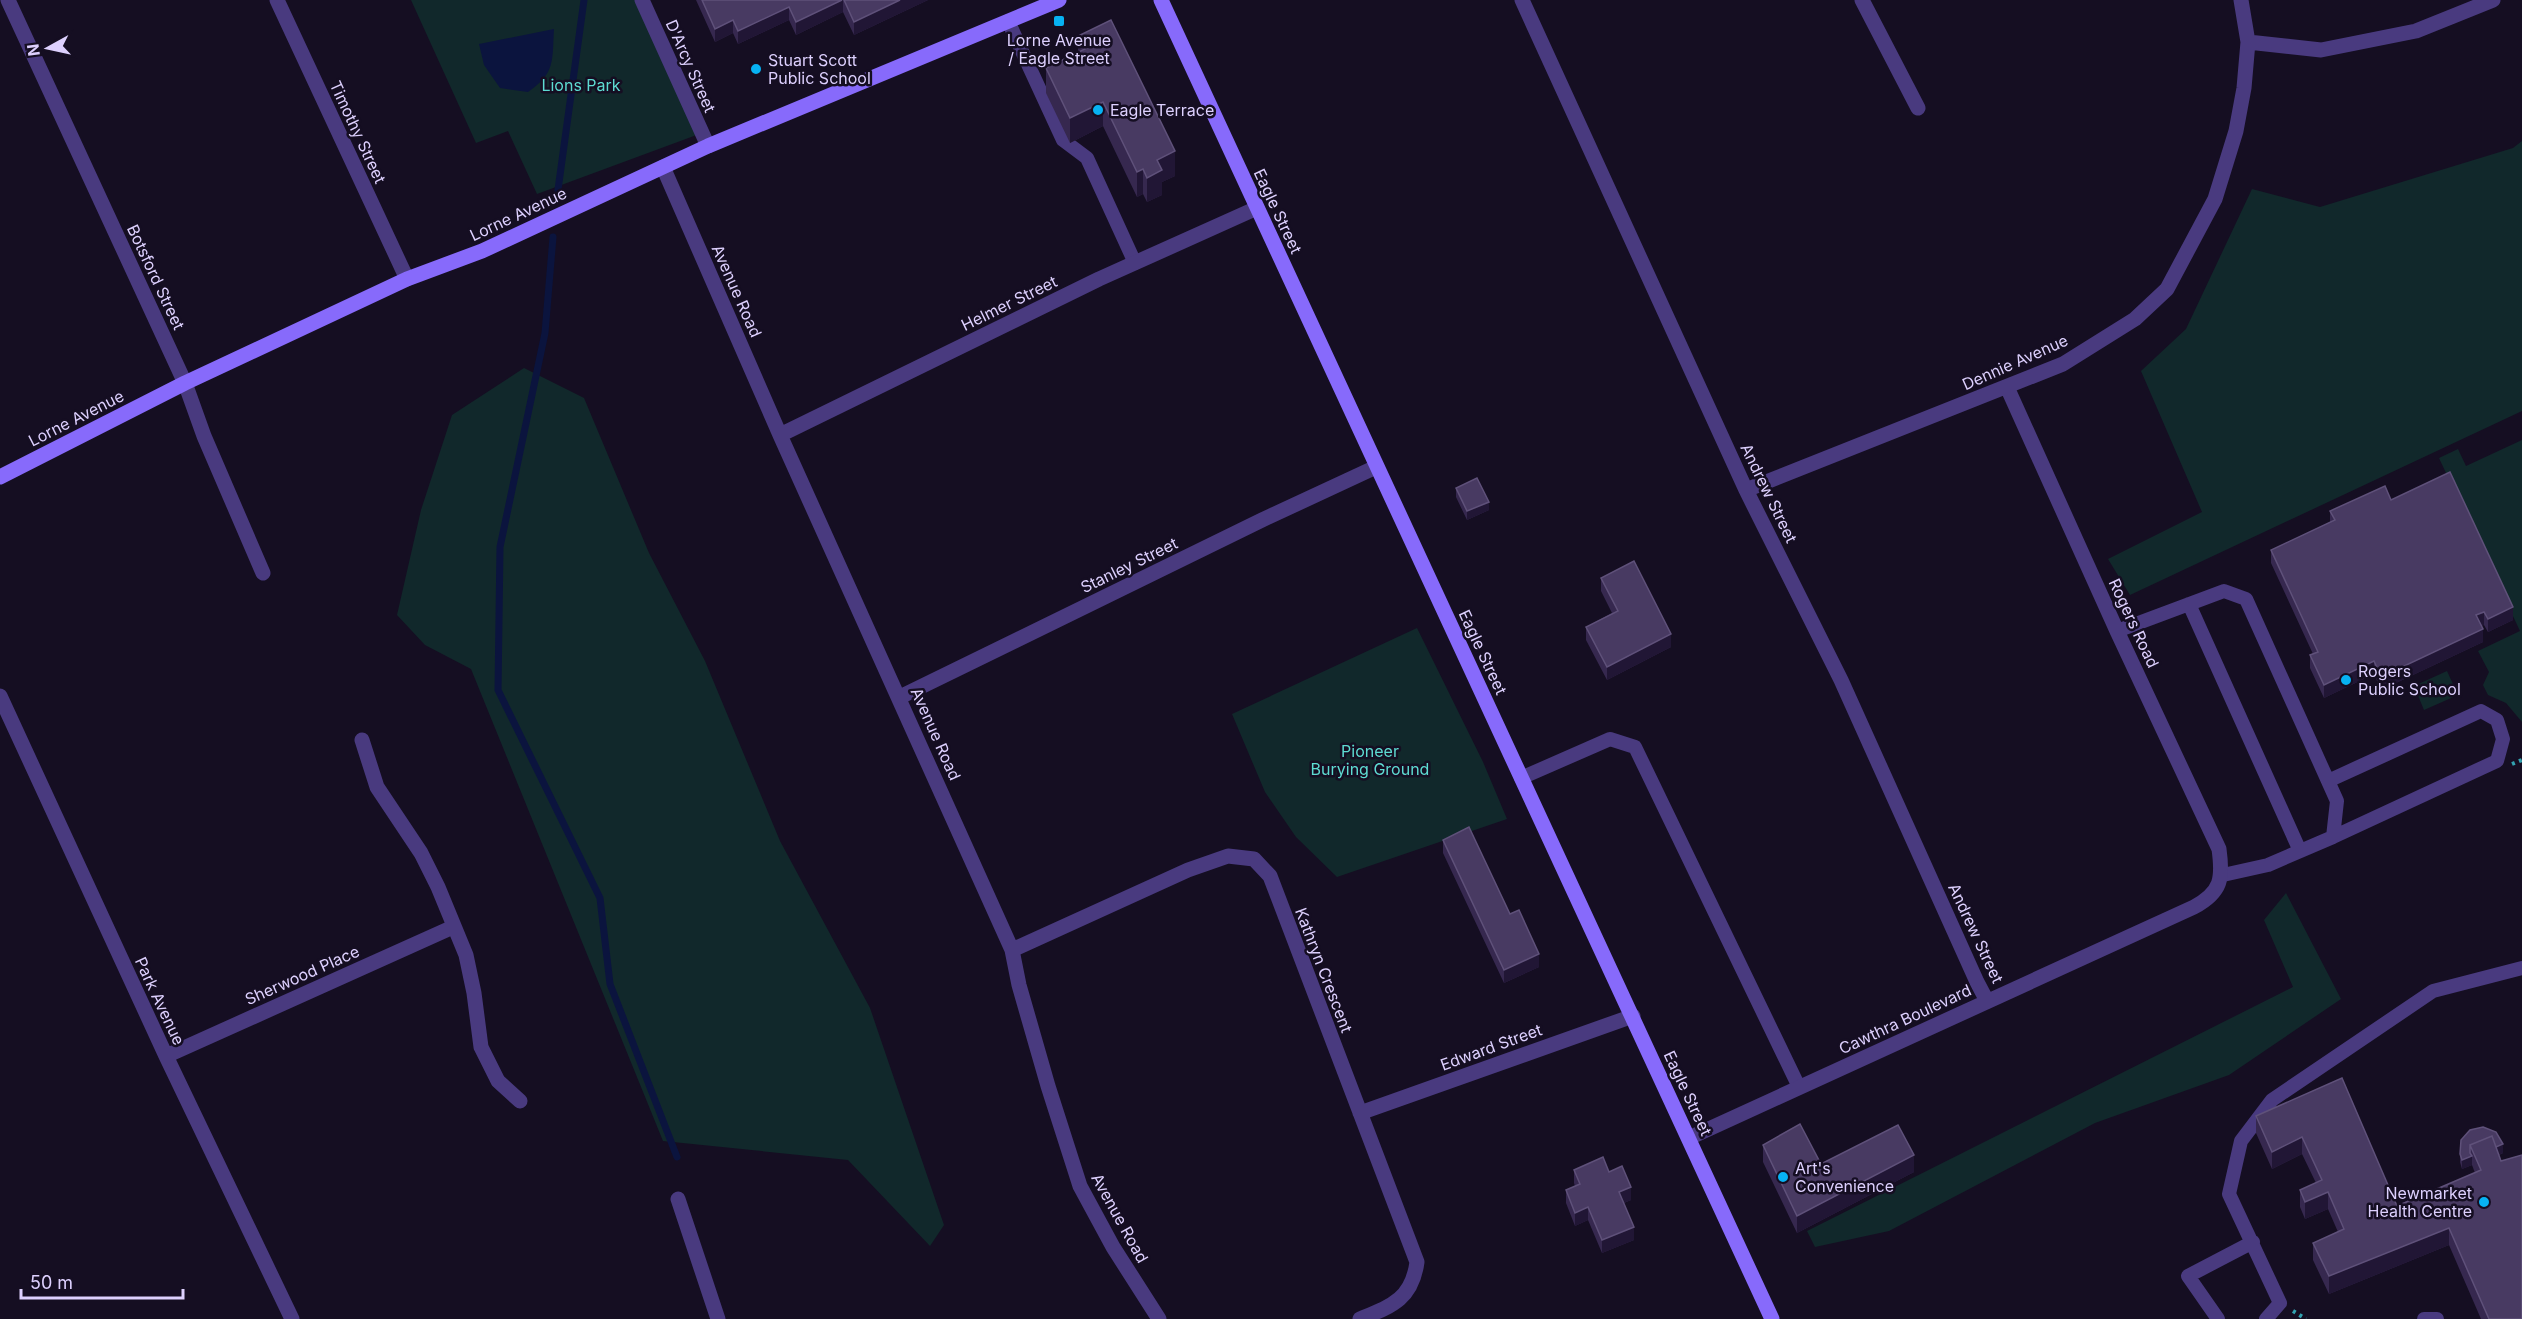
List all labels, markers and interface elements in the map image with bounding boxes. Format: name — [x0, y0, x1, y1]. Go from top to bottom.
marker: Lorne Avenue / Eagle Street — [1052, 14, 1066, 28]
street label: D'Arcy Street — [662, 17, 720, 115]
north arrow — [18, 18, 78, 78]
place label: Lorne Avenue / Eagle Street — [1007, 30, 1111, 68]
text: N — [22, 43, 44, 58]
place label: Stuart Scott Public School — [768, 50, 871, 88]
marker: Stuart Scott Public School — [749, 62, 763, 76]
park label: Lions Park — [541, 75, 621, 95]
street label: Timothy Street — [325, 78, 391, 186]
place label: Eagle Terrace — [1110, 100, 1214, 120]
marker: Eagle Terrace — [1091, 103, 1105, 117]
street label: Eagle Street — [1250, 165, 1306, 257]
street label: Lorne Avenue — [466, 183, 570, 245]
street label: Botsford Street — [123, 221, 189, 333]
street label: Avenue Road — [708, 242, 766, 340]
street label: Helmer Street — [958, 271, 1060, 335]
street label: Dennie Avenue — [1959, 330, 2071, 394]
street label: Lorne Avenue — [25, 385, 127, 451]
street label: Andrew Street — [1736, 440, 1802, 546]
street label: Stanley Street — [1077, 533, 1181, 597]
street label: Rogers Road — [2105, 575, 2163, 671]
street label: Eagle Street — [1455, 606, 1511, 698]
place label: Rogers Public School — [2358, 661, 2461, 699]
marker: Rogers Public School — [2339, 673, 2353, 687]
street label: Avenue Road — [907, 685, 965, 783]
park label: Pioneer Burying Ground — [1311, 741, 1429, 779]
street label: Andrew Street — [1944, 880, 2008, 986]
street label: Kathryn Crescent — [1291, 905, 1357, 1035]
street label: Sherwood Place — [242, 941, 362, 1009]
street label: Park Avenue — [131, 954, 189, 1048]
street label: Cawthra Boulevard — [1836, 980, 1974, 1058]
street label: Edward Street — [1437, 1019, 1545, 1075]
street label: Eagle Street — [1660, 1047, 1716, 1139]
place label: Art's Convenience — [1795, 1158, 1894, 1196]
street label: Avenue Road — [1087, 1170, 1153, 1266]
marker: Art's Convenience — [1776, 1170, 1790, 1184]
place label: Newmarket Health Centre — [2368, 1183, 2472, 1221]
marker: Newmarket Health Centre — [2477, 1195, 2491, 1209]
scale bar — [21, 1262, 183, 1300]
text: 50 m — [30, 1272, 73, 1293]

